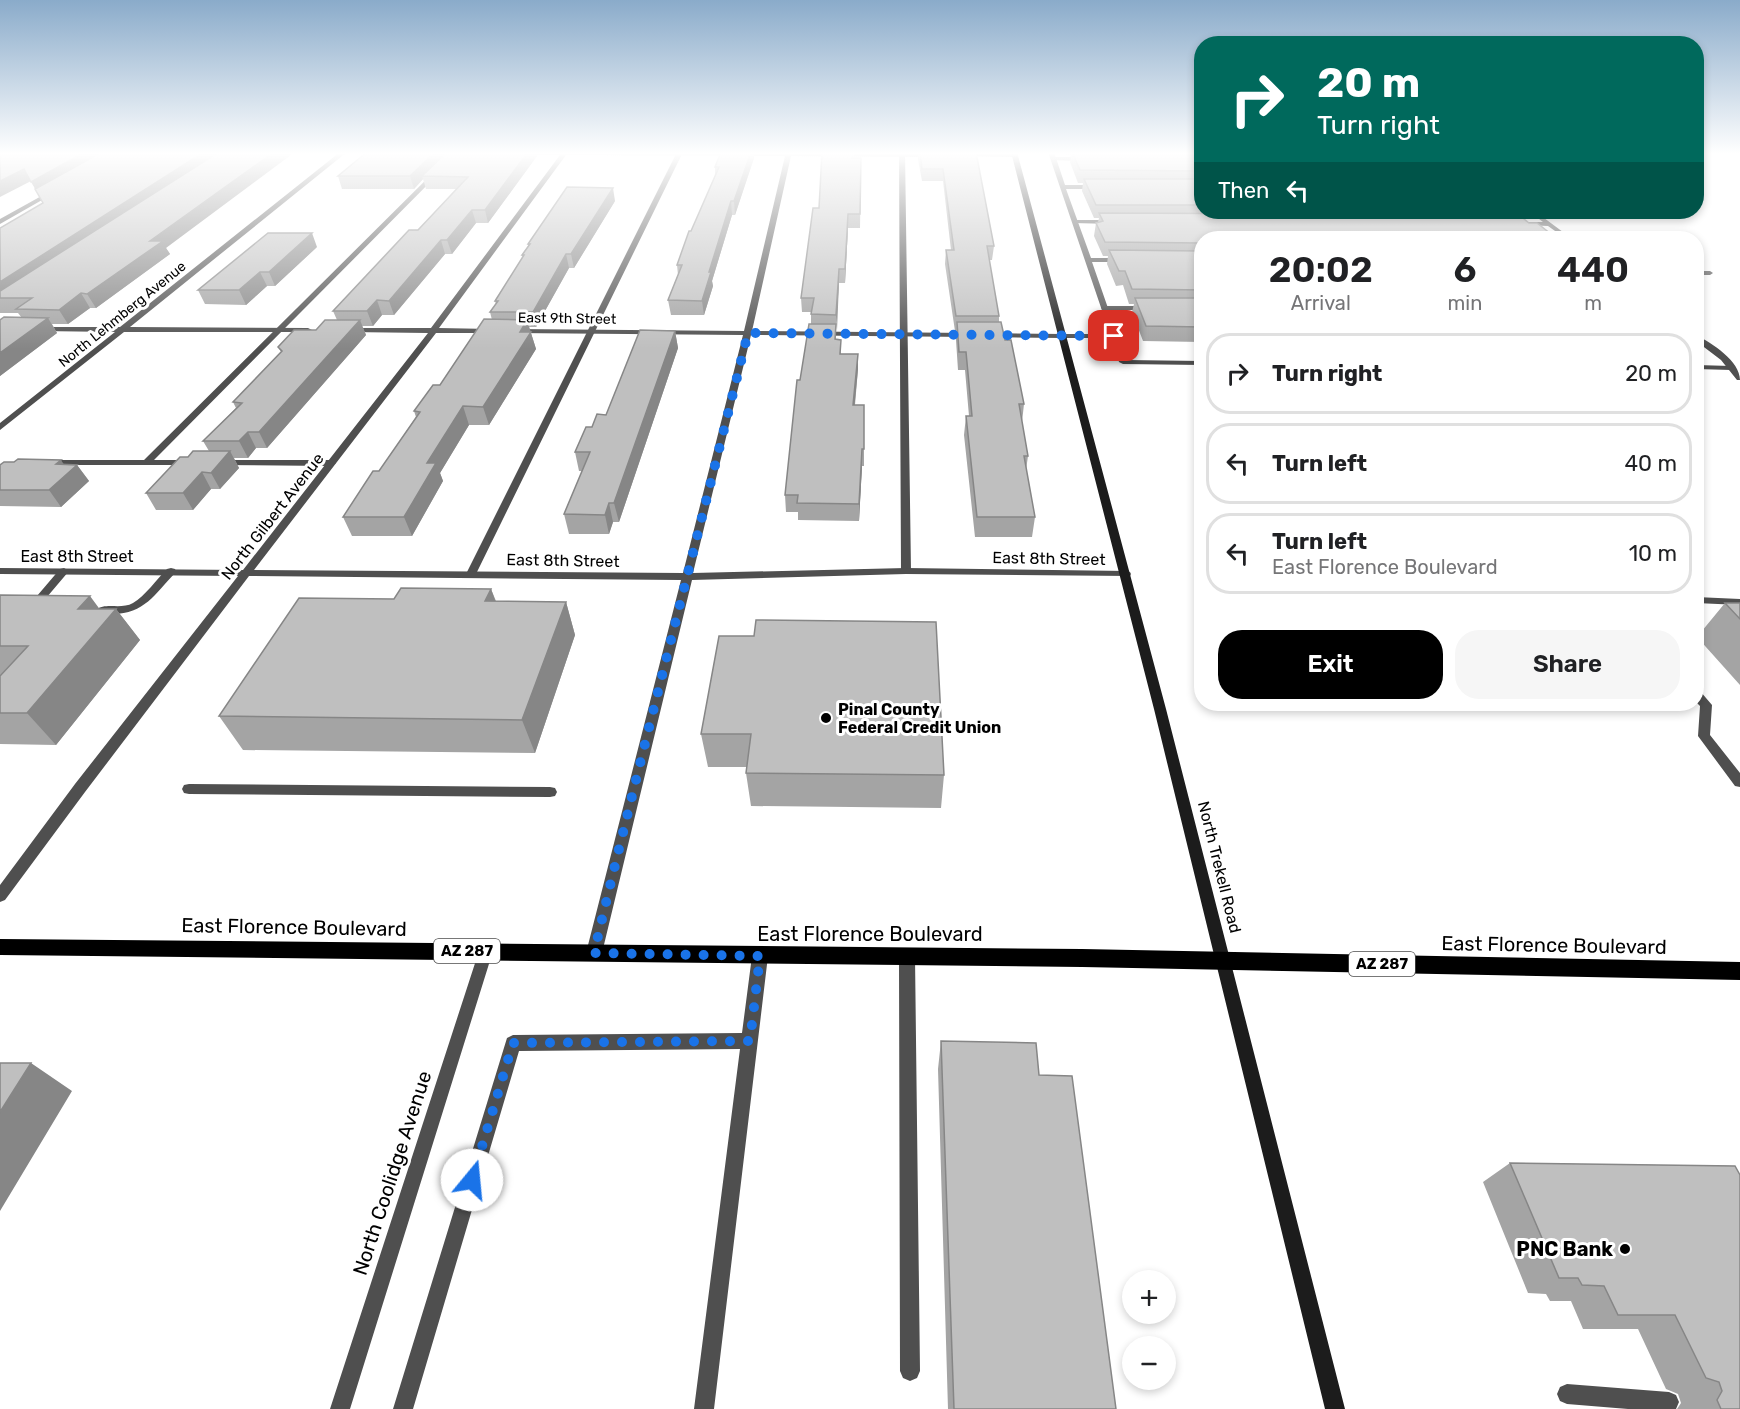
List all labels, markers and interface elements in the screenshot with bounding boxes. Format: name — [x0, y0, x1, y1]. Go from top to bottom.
text: 20 m — [1317, 58, 1420, 108]
icon: right — [1218, 60, 1296, 138]
text: Turn right — [1317, 109, 1440, 141]
icon: left — [1281, 174, 1314, 207]
text: Then — [1218, 177, 1269, 204]
text: 20:02 — [1269, 248, 1373, 291]
text: 6 — [1453, 248, 1476, 291]
text: 440 — [1557, 248, 1629, 291]
street label: North Lehmberg Avenue — [55, 258, 190, 371]
text: Arrival — [1291, 291, 1351, 315]
text: min — [1448, 291, 1482, 315]
text: m — [1584, 291, 1602, 315]
street label: East 9th Street — [518, 309, 617, 328]
pin — [1088, 310, 1139, 361]
icon: arrive — [1097, 319, 1130, 352]
icon: right — [1221, 357, 1254, 390]
text: Turn right — [1272, 360, 1382, 387]
text: 20 m — [1625, 360, 1677, 387]
icon: left — [1221, 447, 1254, 480]
street label: North Gilbert Avenue — [217, 449, 328, 583]
text: Turn left — [1272, 450, 1367, 477]
text: 40 m — [1624, 450, 1677, 477]
text: Turn left — [1272, 528, 1367, 555]
icon: left — [1221, 537, 1254, 570]
text: 10 m — [1629, 540, 1677, 567]
street label: East 8th Street — [20, 547, 134, 566]
street label: East 8th Street — [992, 548, 1106, 569]
street label: East 8th Street — [506, 550, 620, 571]
text: East Florence Boulevard — [1272, 555, 1498, 579]
button: Exit — [1218, 630, 1443, 699]
button: Share — [1455, 630, 1680, 699]
place label: Pinal County Federal Credit Union — [838, 700, 1001, 737]
marker: Pinal County Federal Credit Union — [819, 711, 833, 725]
street label: North Trekell Road — [1194, 799, 1245, 935]
street label: East Florence Boulevard — [181, 913, 407, 941]
street label: East Florence Boulevard — [757, 922, 983, 946]
street label: East Florence Boulevard — [1441, 931, 1667, 959]
road number: AZ 287 — [434, 939, 500, 963]
road number: AZ 287 — [1349, 952, 1415, 976]
street label: North Coolidge Avenue — [348, 1068, 436, 1278]
position arrow — [440, 1148, 504, 1212]
place label: PNC Bank — [1516, 1237, 1613, 1261]
marker: PNC Bank — [1618, 1242, 1632, 1256]
map controls — [1122, 1270, 1176, 1390]
button: + — [1122, 1270, 1176, 1324]
button: − — [1122, 1336, 1176, 1390]

